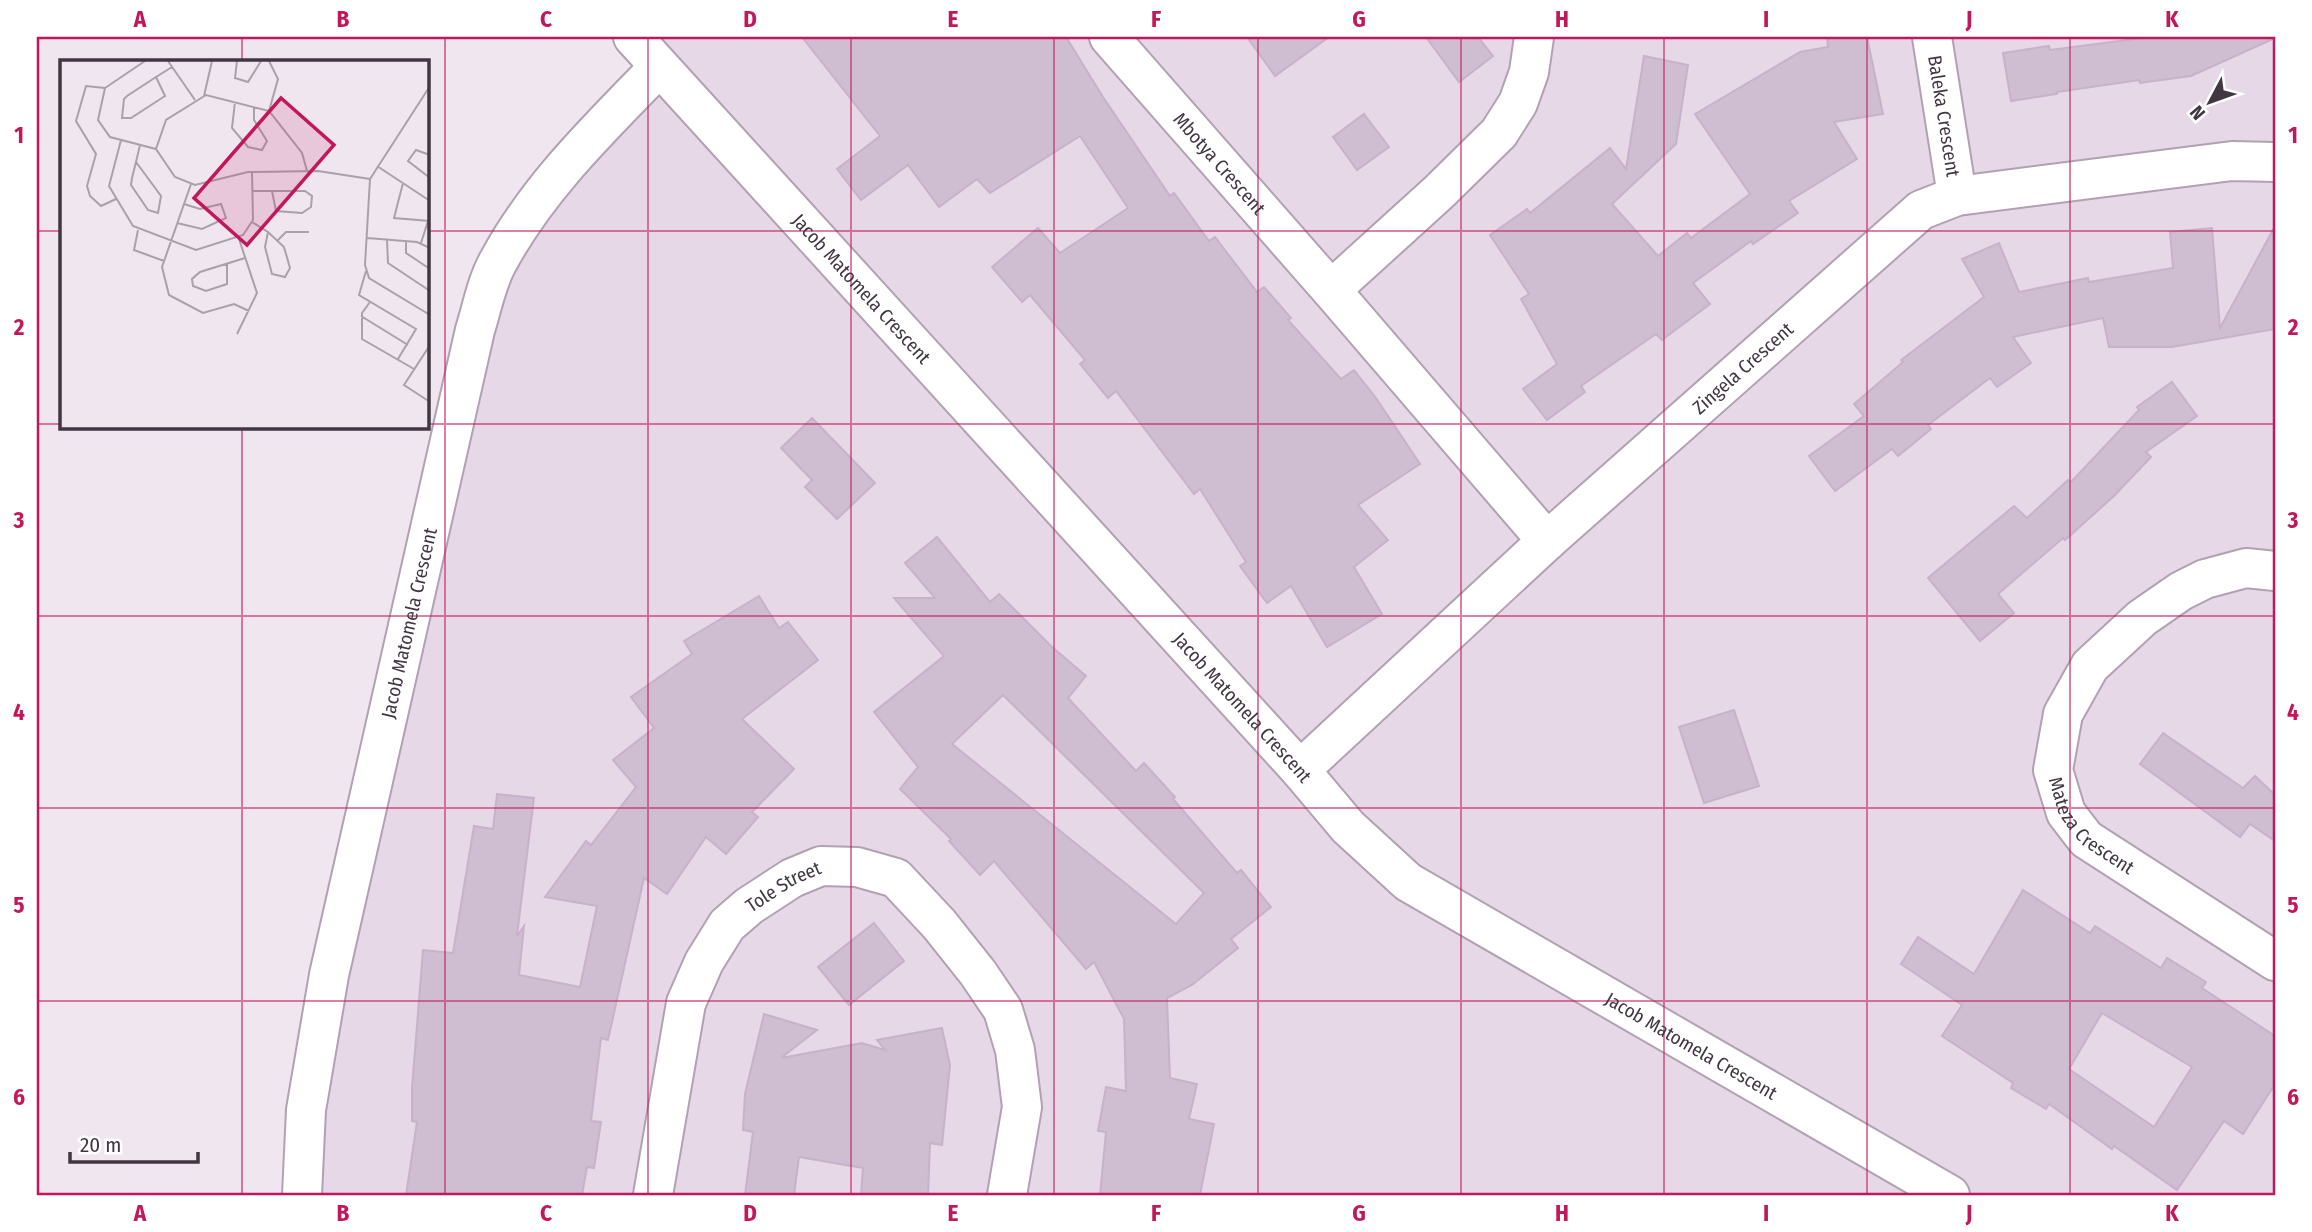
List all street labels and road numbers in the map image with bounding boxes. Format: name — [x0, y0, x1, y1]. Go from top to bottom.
street label: Baleka Crescent — [1924, 54, 1965, 179]
street label: Mbotya Crescent — [1169, 108, 1271, 220]
street label: Jacob Matomela Crescent — [788, 209, 936, 369]
street label: Zingela Crescent — [1687, 317, 1798, 419]
street label: Jacob Matomela Crescent — [376, 525, 442, 720]
street label: Jacob Matomela Crescent — [1169, 627, 1317, 787]
street label: Mateza Crescent — [2044, 774, 2139, 879]
street label: Tole Street — [741, 856, 825, 917]
street label: Jacob Matomela Crescent — [1601, 987, 1782, 1105]

